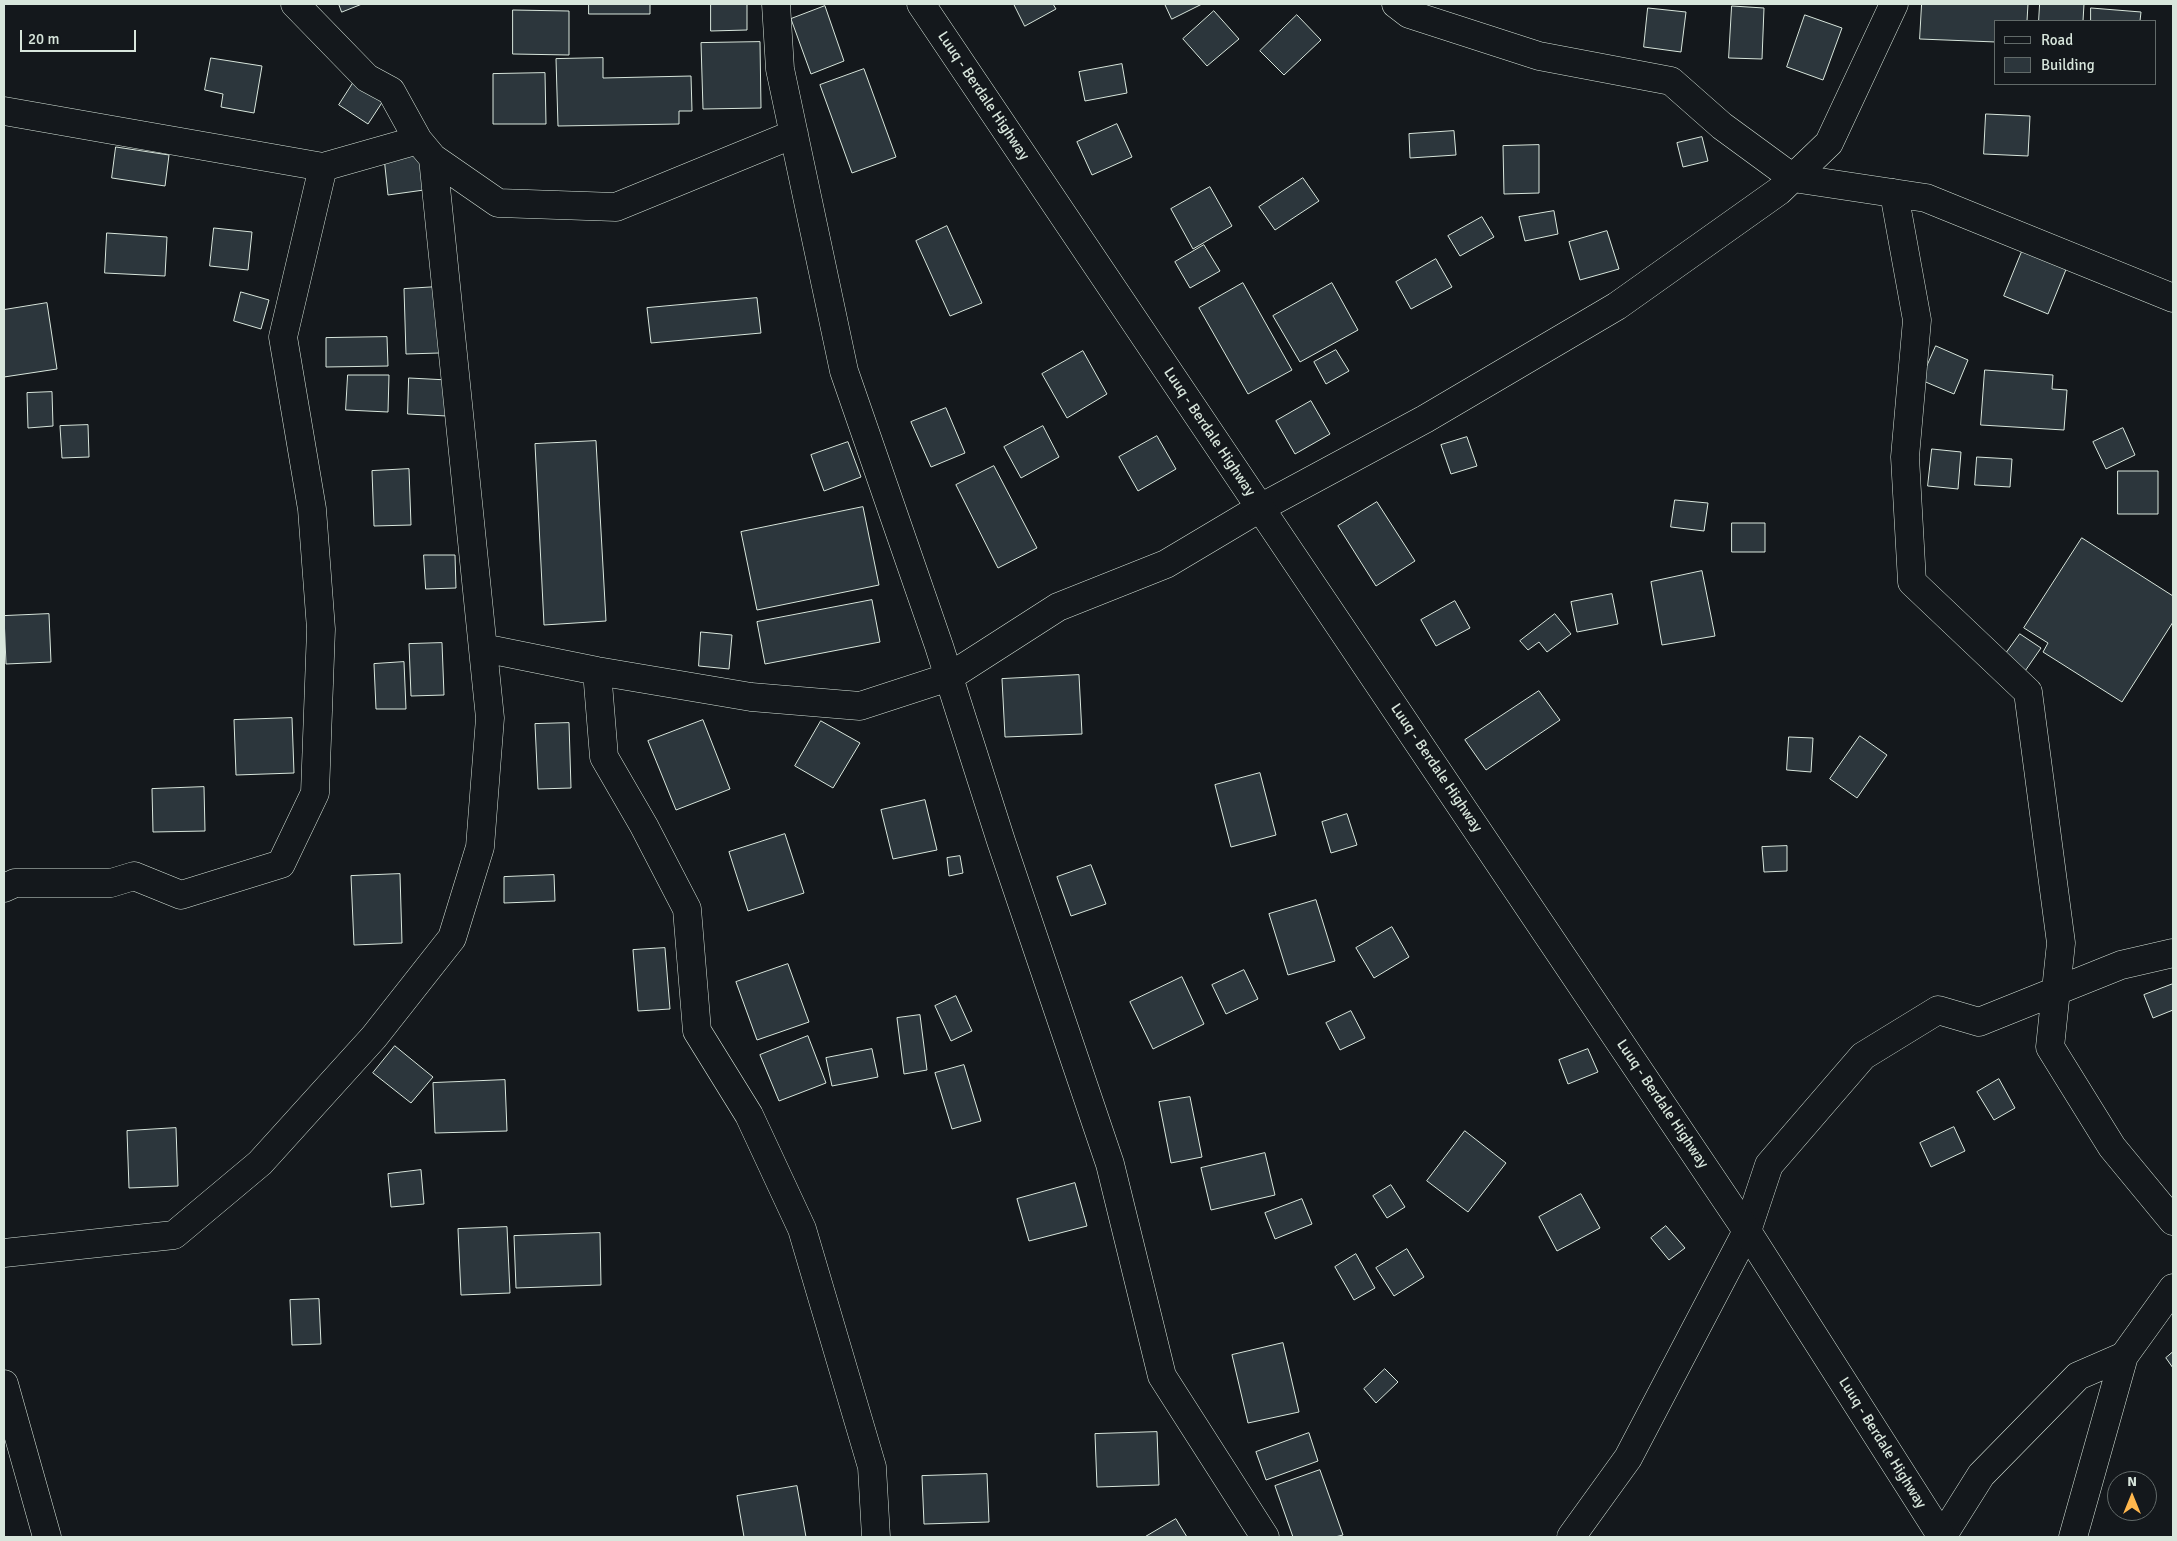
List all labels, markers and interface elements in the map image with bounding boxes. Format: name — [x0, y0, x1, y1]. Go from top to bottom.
scale bar — [22, 20, 139, 52]
legend — [1994, 20, 2157, 85]
street label: Luuq - Berdale Highway — [933, 28, 1033, 164]
text: 20 m — [28, 30, 59, 48]
text: Road — [2041, 31, 2073, 49]
text: Building — [2041, 56, 2095, 74]
street label: Luuq - Berdale Highway — [1159, 364, 1259, 500]
street label: Luuq - Berdale Highway — [1386, 700, 1486, 836]
street label: Luuq - Berdale Highway — [1612, 1036, 1712, 1172]
street label: Luuq - Berdale Highway — [1834, 1374, 1930, 1512]
north arrow — [2107, 1471, 2157, 1521]
text: N — [2127, 1473, 2137, 1490]

